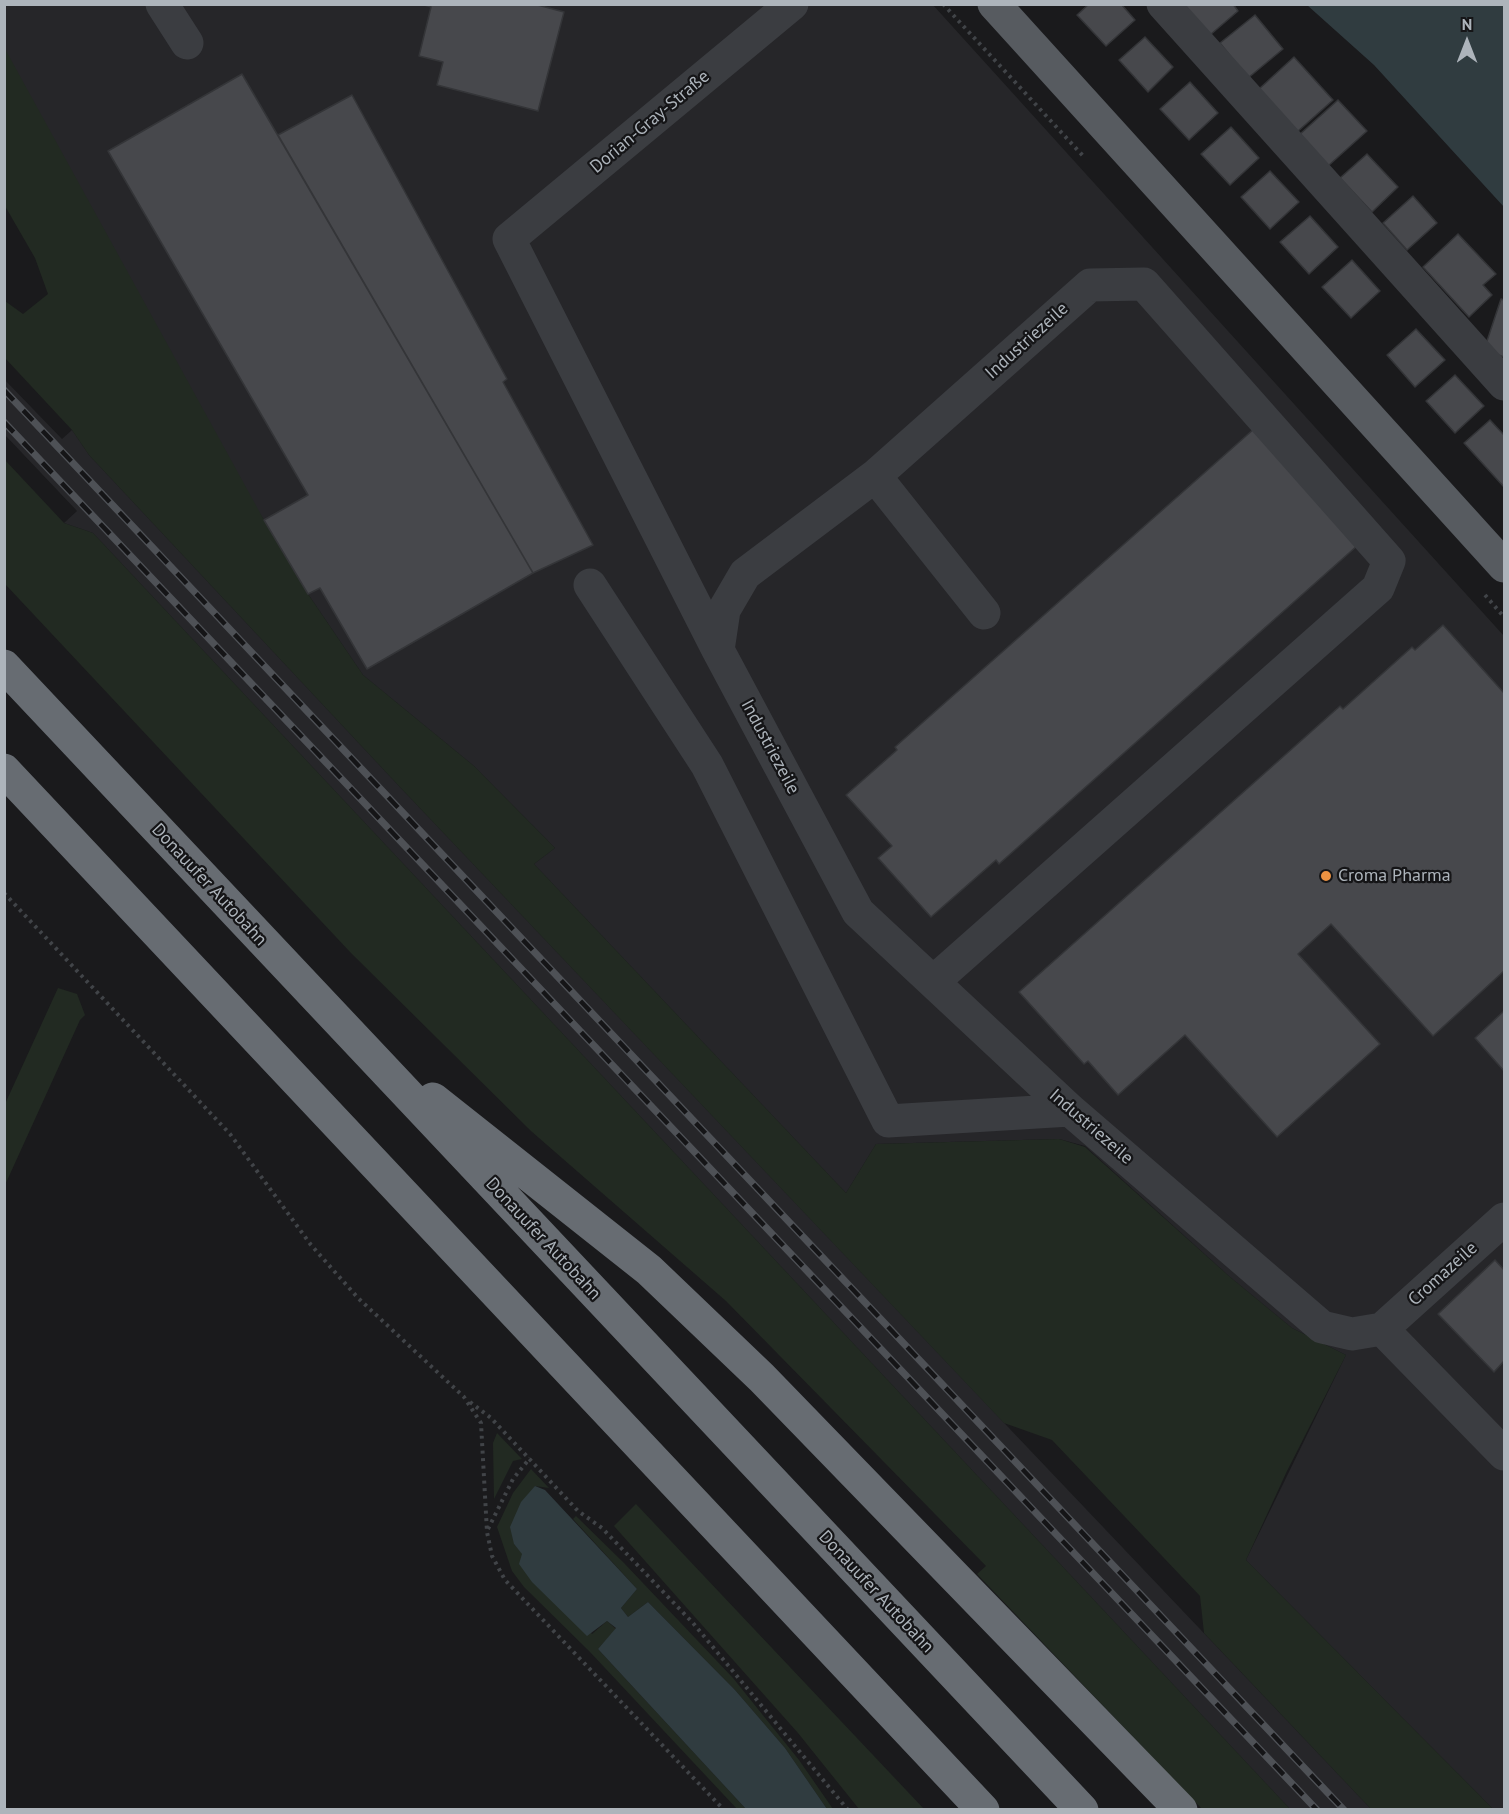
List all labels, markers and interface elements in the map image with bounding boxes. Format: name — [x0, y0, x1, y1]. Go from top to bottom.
north arrow — [1437, 12, 1497, 72]
text: N — [1462, 14, 1472, 34]
street label: Dorian-Gray-Straße — [586, 66, 714, 178]
street label: Industriezeile — [981, 298, 1073, 384]
street label: Industriezeile — [736, 696, 804, 798]
street label: Donauufer Autobahn — [147, 819, 271, 951]
place label: Croma Pharma — [1338, 865, 1451, 887]
marker: Croma Pharma — [1319, 869, 1333, 883]
street label: Industriezeile — [1045, 1085, 1137, 1169]
street label: Donauufer Autobahn — [481, 1173, 605, 1305]
street label: Cromazeile — [1404, 1237, 1482, 1311]
street label: Donauufer Autobahn — [814, 1526, 938, 1658]

